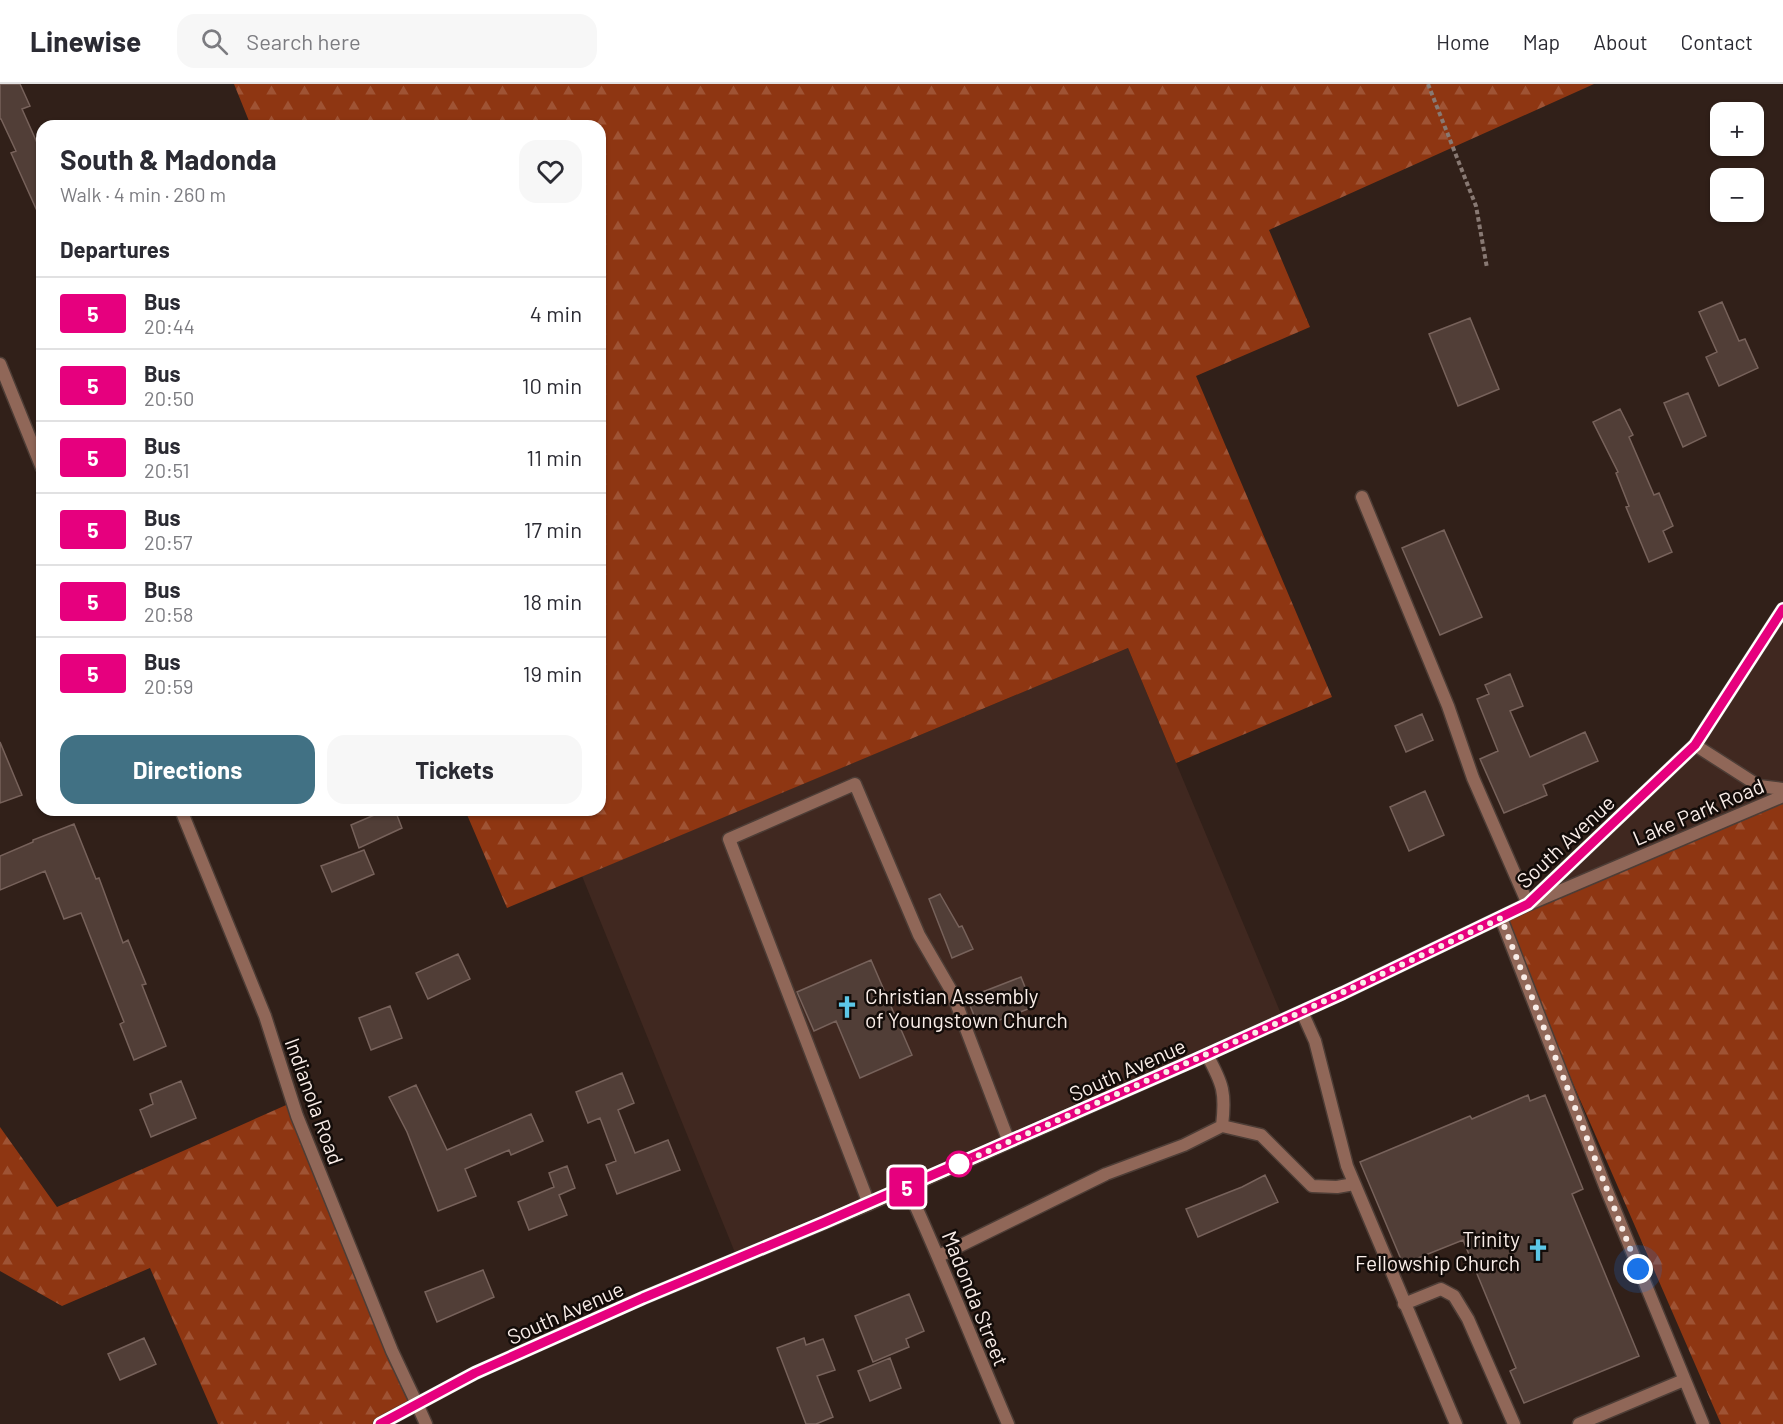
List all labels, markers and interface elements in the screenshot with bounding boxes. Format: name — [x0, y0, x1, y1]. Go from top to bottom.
search box — [177, 14, 597, 68]
text: Linewise — [30, 24, 141, 58]
icon: search — [198, 25, 231, 58]
text: Search here — [246, 28, 361, 54]
text: Home — [1436, 29, 1490, 54]
text: Map — [1523, 29, 1560, 54]
text: About — [1593, 29, 1648, 54]
text: Contact — [1681, 29, 1753, 54]
map controls — [1710, 102, 1764, 222]
button: + — [1710, 102, 1764, 156]
button: heart — [519, 140, 582, 203]
text: South & Madonda — [60, 142, 277, 176]
button: − — [1710, 168, 1764, 222]
text: Walk · 4 min · 260 m — [60, 182, 226, 206]
text: Departures — [60, 236, 170, 262]
text: Bus — [144, 288, 181, 314]
text: 4 min — [530, 300, 582, 326]
text: 5 — [87, 301, 99, 326]
text: 20:44 — [144, 314, 195, 338]
text: Bus — [144, 360, 181, 386]
text: 10 min — [522, 372, 582, 398]
text: 5 — [87, 373, 99, 398]
text: 20:50 — [144, 386, 194, 410]
text: Bus — [144, 432, 181, 458]
text: 11 min — [526, 444, 582, 470]
text: 5 — [87, 445, 99, 470]
text: 20:51 — [144, 458, 190, 482]
text: Bus — [144, 504, 181, 530]
text: 17 min — [524, 516, 582, 542]
text: 5 — [87, 517, 99, 542]
text: 20:57 — [144, 530, 193, 554]
text: Bus — [144, 576, 181, 602]
text: 18 min — [523, 588, 582, 614]
text: 5 — [87, 589, 99, 614]
text: 20:58 — [144, 602, 194, 626]
text: Bus — [144, 648, 181, 674]
text: 19 min — [523, 660, 582, 686]
text: 5 — [87, 661, 99, 686]
text: 20:59 — [144, 674, 194, 698]
button: Directions — [60, 735, 315, 804]
button: Tickets — [327, 735, 582, 804]
street label: Lake Park Road — [1629, 772, 1767, 850]
street label: South Avenue — [1511, 789, 1619, 893]
place label: Christian Assembly of Youngstown Church — [865, 983, 1068, 1032]
church icon: Christian Assembly of Youngstown Church — [834, 994, 860, 1020]
street label: South Avenue — [1065, 1032, 1189, 1106]
street label: Indianola Road — [281, 1034, 349, 1168]
unlabelled marker — [946, 1151, 972, 1177]
line badge: 5 — [888, 1168, 926, 1206]
text: 5 — [901, 1175, 913, 1200]
place label: Trinity Fellowship Church — [1355, 1226, 1520, 1275]
street label: Madonda Street — [938, 1227, 1014, 1369]
church icon: Trinity Fellowship Church — [1525, 1237, 1551, 1263]
your location — [1623, 1254, 1653, 1284]
street label: South Avenue — [503, 1275, 627, 1349]

